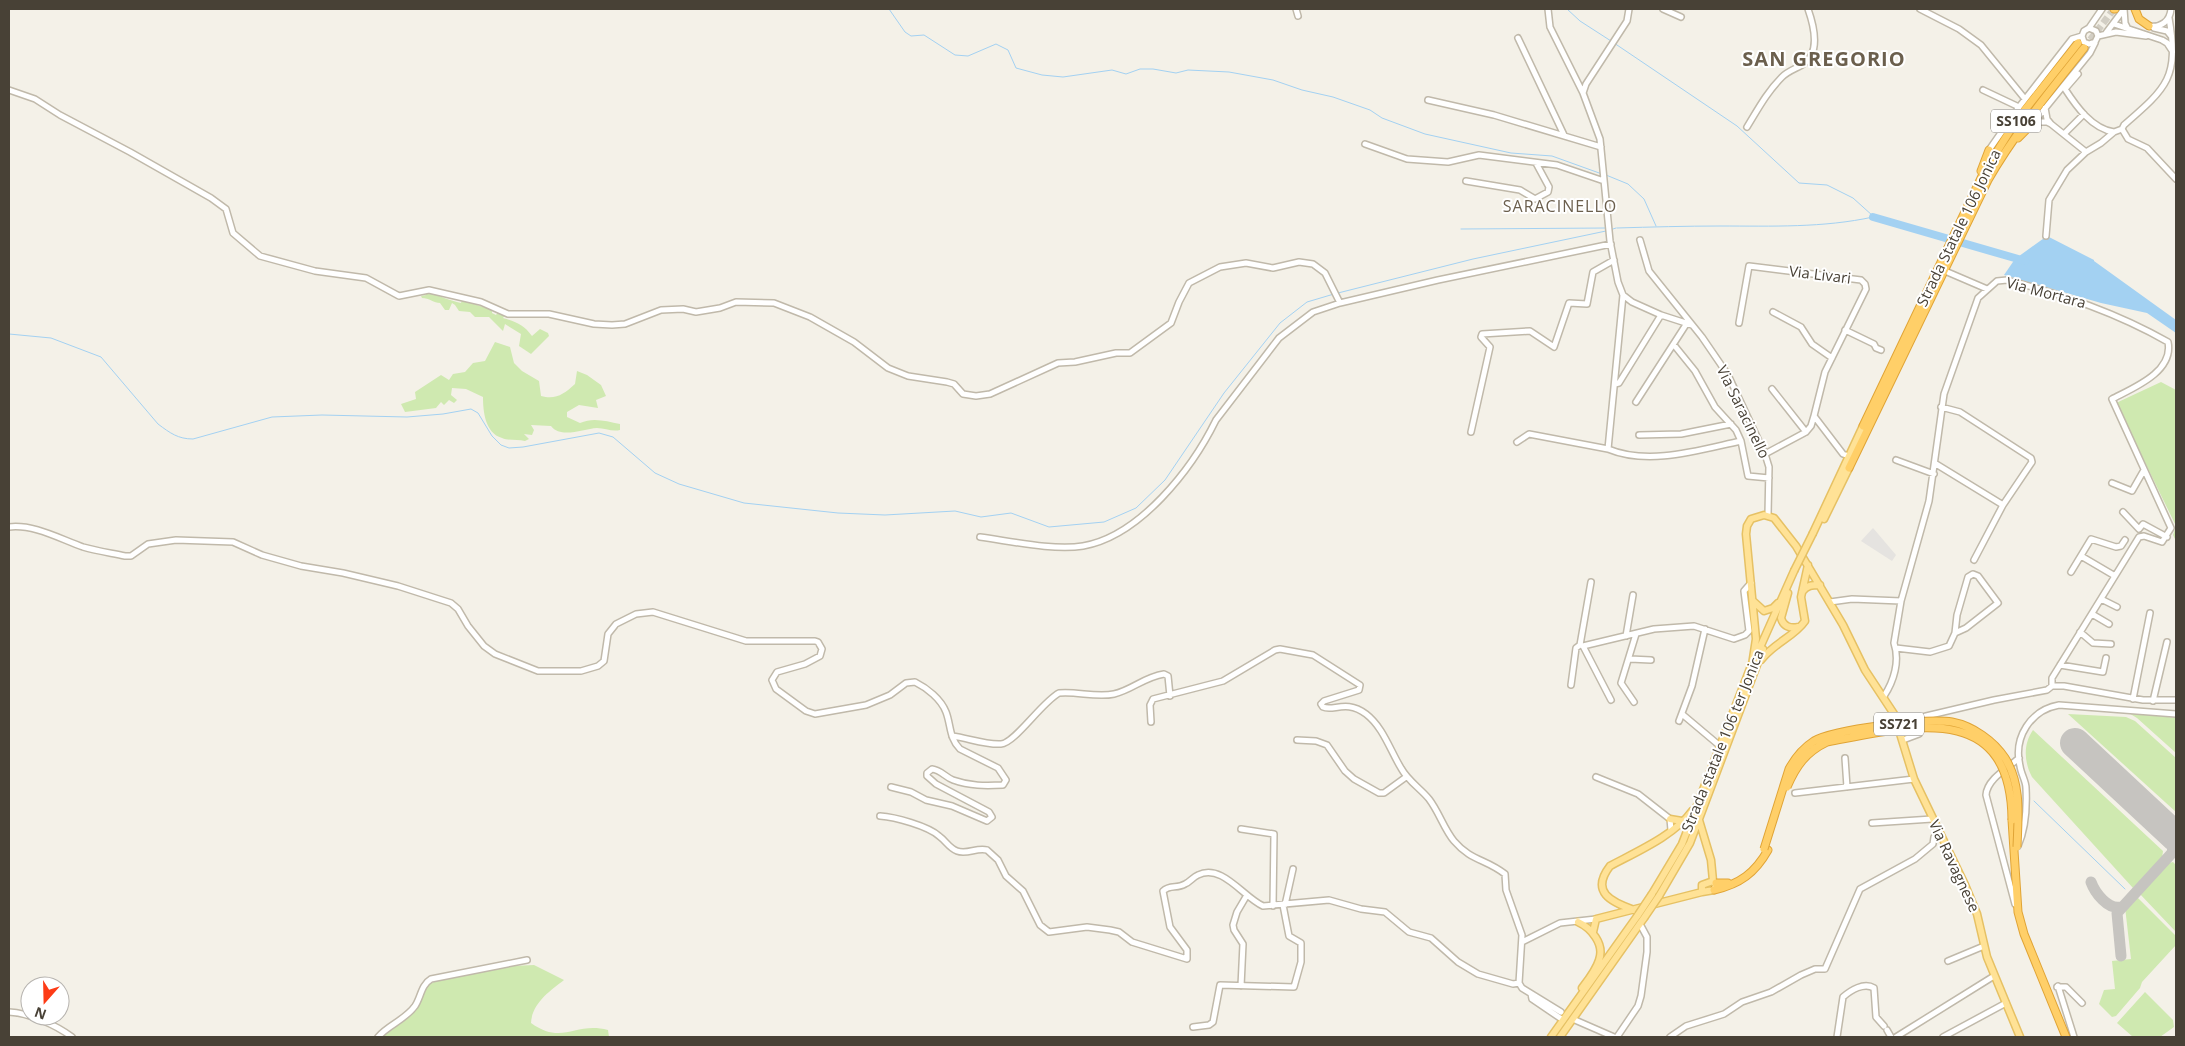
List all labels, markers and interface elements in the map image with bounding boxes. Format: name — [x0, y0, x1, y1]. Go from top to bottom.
district label: SAN GREGORIO — [1742, 45, 1906, 72]
road number: SS106 — [1991, 110, 2041, 132]
street label: Strada Statale 106 Jonica — [1911, 146, 2005, 309]
district label: SARACINELLO — [1503, 195, 1617, 217]
street label: Via Livari — [1788, 260, 1852, 288]
street label: Via Mortara — [2004, 272, 2088, 312]
street label: Via Saracinello — [1713, 362, 1775, 461]
street label: Strada statale 106 ter Jonica — [1676, 646, 1768, 835]
road number: SS721 — [1874, 712, 1924, 736]
street label: Via Ravagnese — [1925, 816, 1985, 915]
north arrow — [20, 976, 70, 1026]
text: N — [32, 1003, 49, 1025]

